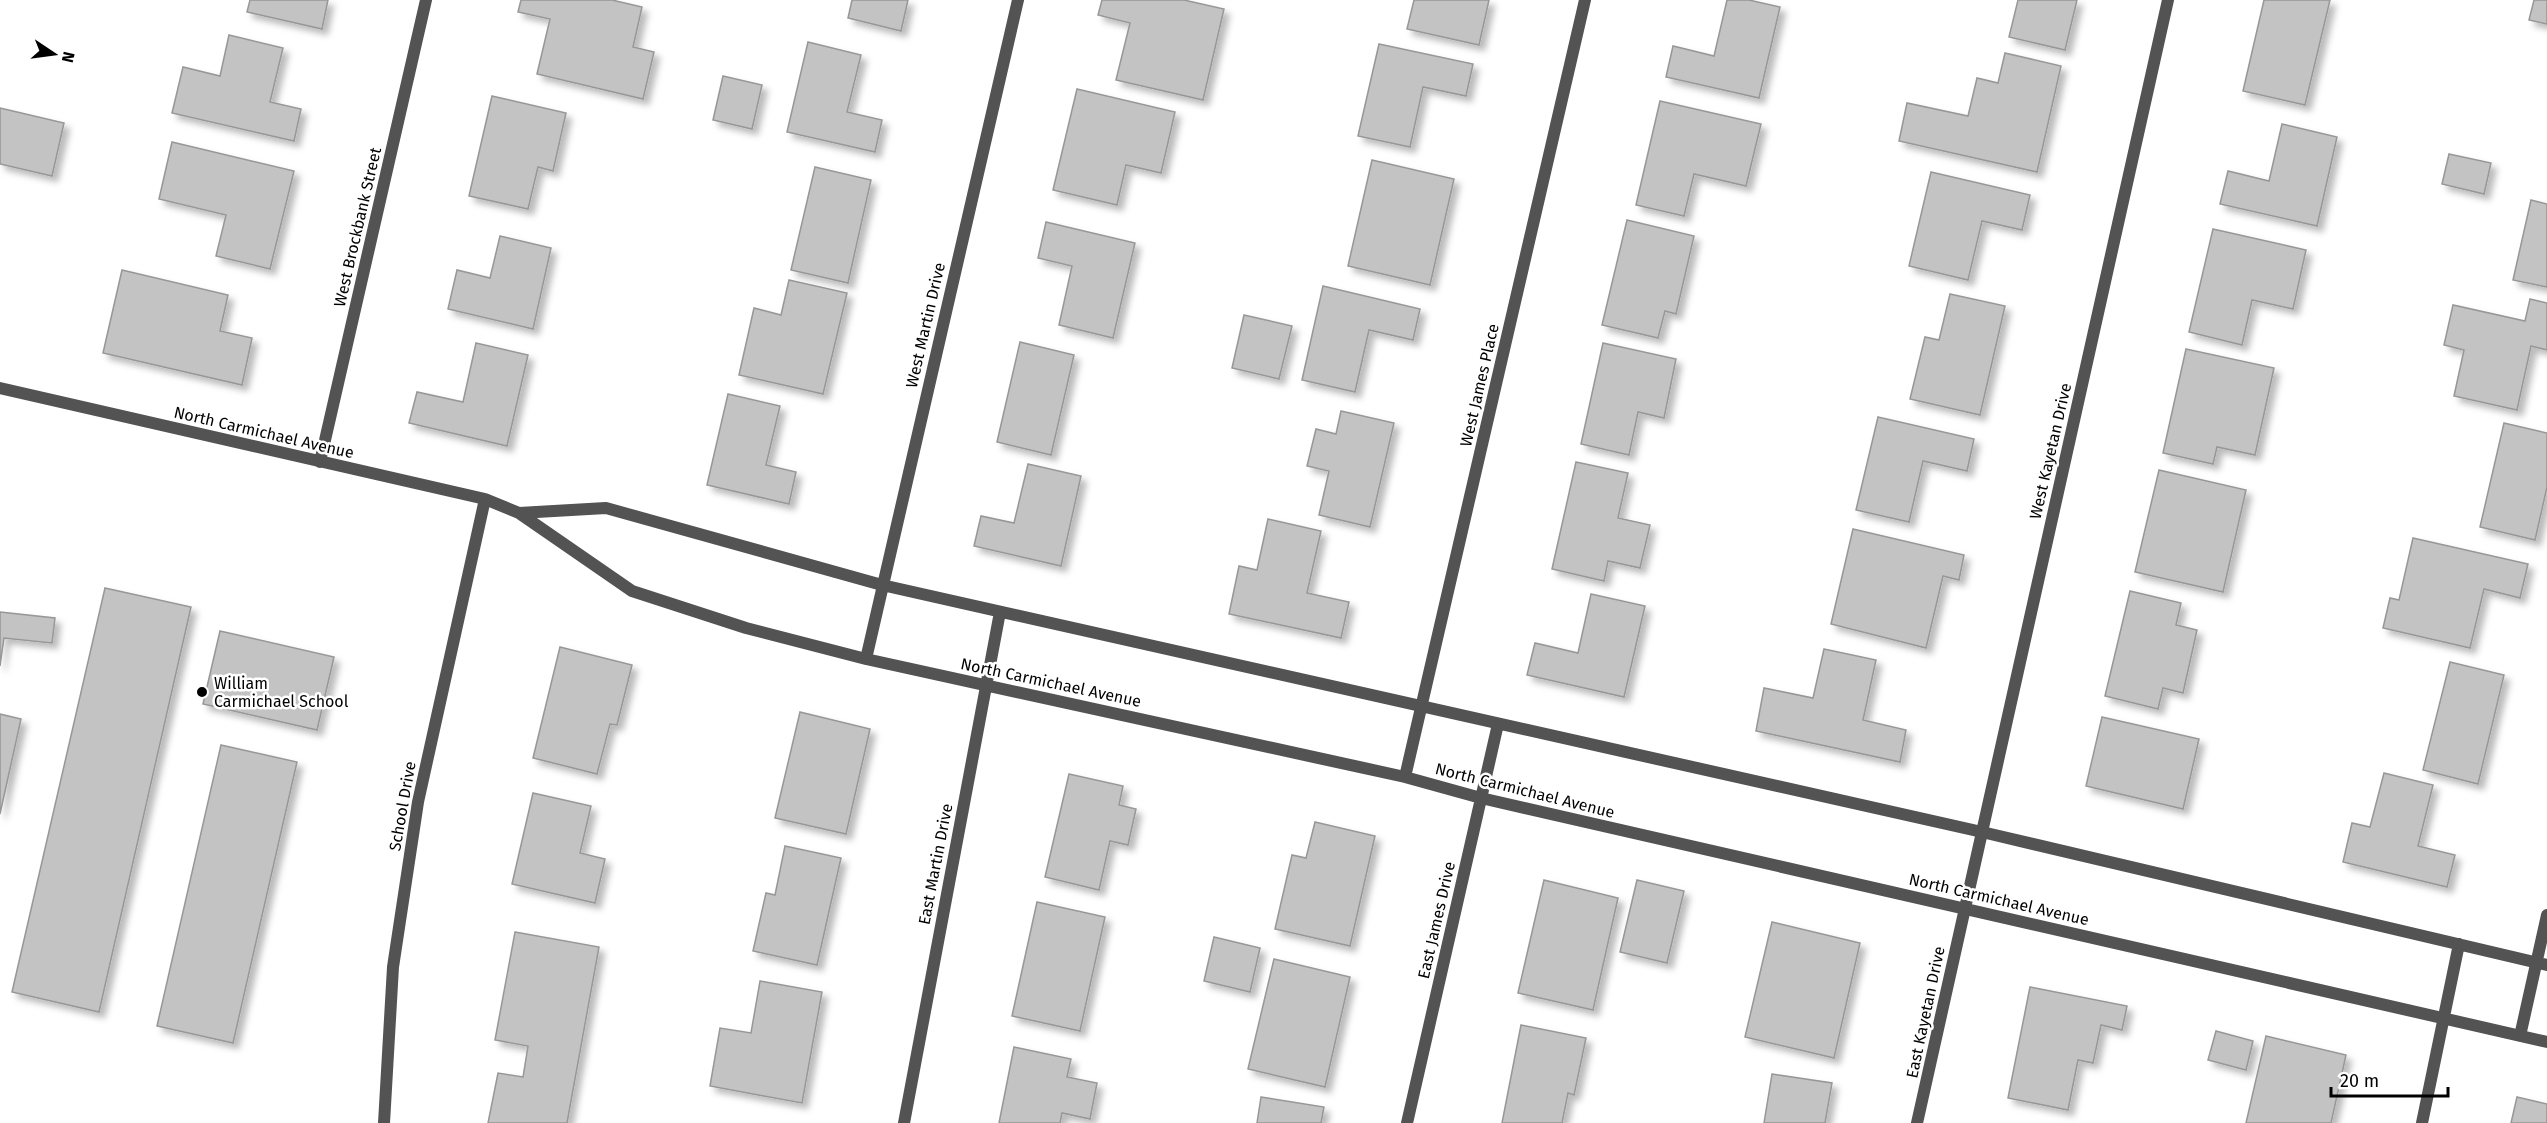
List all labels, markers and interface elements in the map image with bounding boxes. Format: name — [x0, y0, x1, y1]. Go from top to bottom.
north arrow — [24, 24, 84, 84]
text: N — [58, 50, 79, 65]
street label: West Brockbank Street — [330, 145, 385, 309]
street label: West Martin Drive — [902, 261, 949, 390]
street label: West James Place — [1456, 322, 1503, 448]
street label: West Kayetan Drive — [2026, 381, 2075, 521]
street label: North Carmichael Avenue — [172, 403, 356, 462]
street label: North Carmichael Avenue — [959, 654, 1143, 711]
place label: William Carmichael School — [214, 674, 349, 711]
marker: William Carmichael School — [195, 685, 209, 699]
street label: North Carmichael Avenue — [1433, 759, 1617, 822]
street label: School Drive — [385, 760, 420, 852]
street label: East Martin Drive — [914, 802, 957, 926]
street label: East James Drive — [1414, 860, 1459, 981]
street label: North Carmichael Avenue — [1907, 870, 2091, 929]
street label: East Kayetan Drive — [1902, 944, 1949, 1080]
scale bar — [2331, 1060, 2448, 1098]
text: 20 m — [2340, 1070, 2379, 1092]

